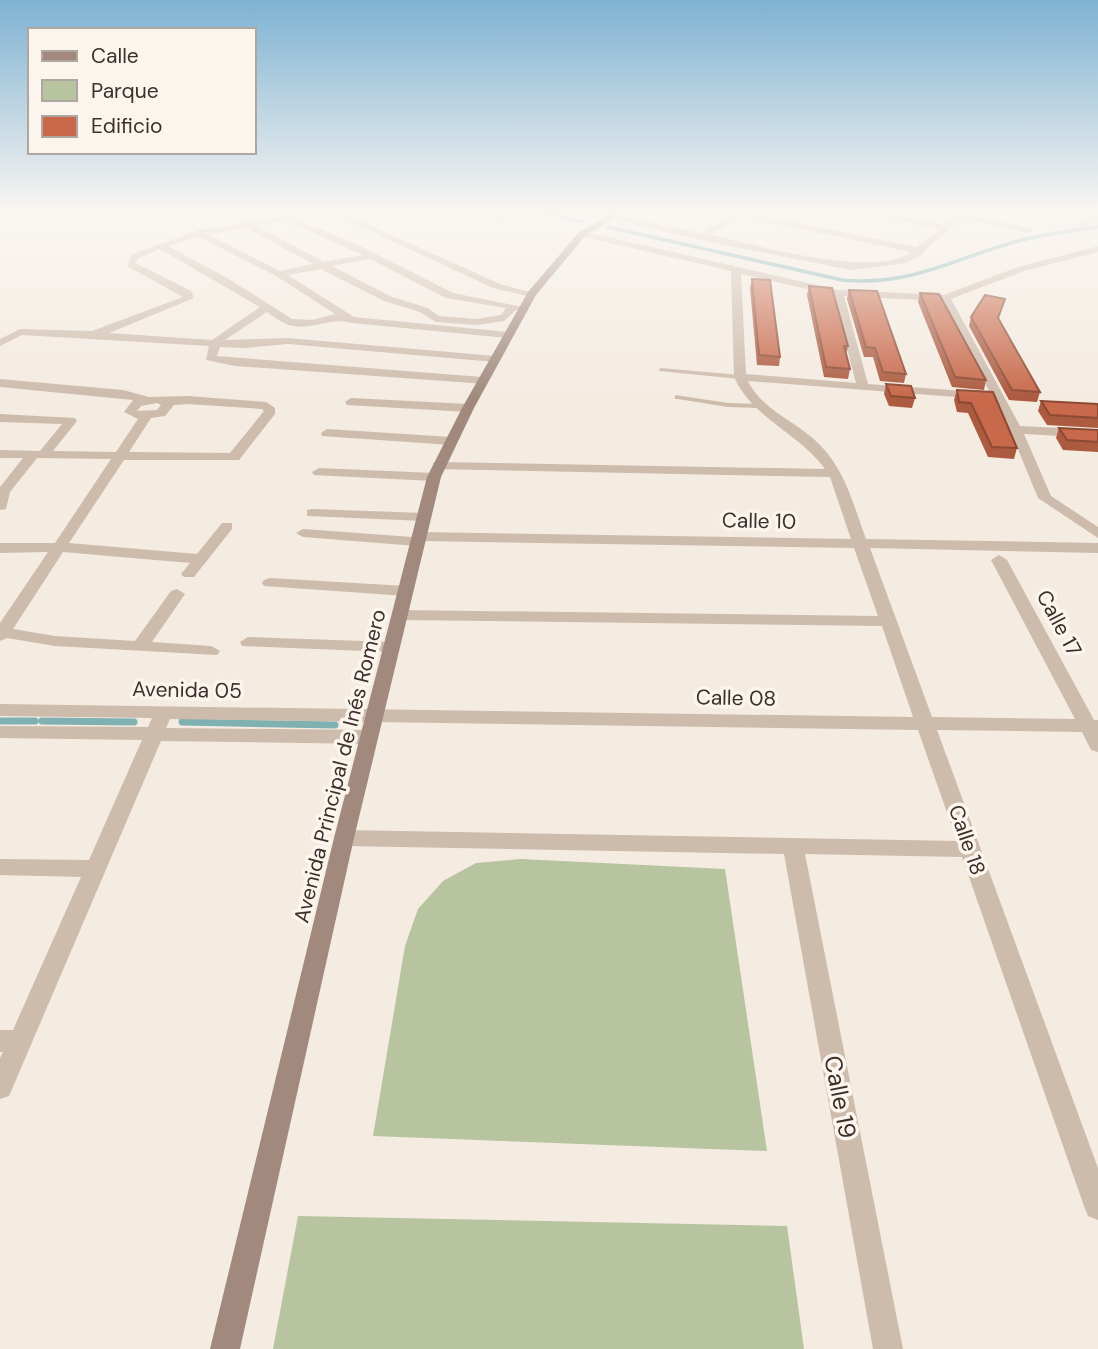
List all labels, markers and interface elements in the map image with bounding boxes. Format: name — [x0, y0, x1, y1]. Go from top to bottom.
legend — [28, 28, 256, 154]
text: Calle — [91, 42, 139, 70]
text: Parque — [91, 77, 159, 105]
text: Edificio — [91, 112, 162, 140]
street label: Calle 10 — [722, 506, 796, 536]
street label: Calle 17 — [1030, 585, 1088, 661]
street label: Avenida Principal de Inés Romero — [287, 606, 393, 926]
street label: Avenida 05 — [132, 675, 242, 705]
street label: Calle 08 — [696, 683, 776, 713]
street label: Calle 18 — [942, 801, 992, 879]
street label: Calle 19 — [817, 1053, 864, 1141]

